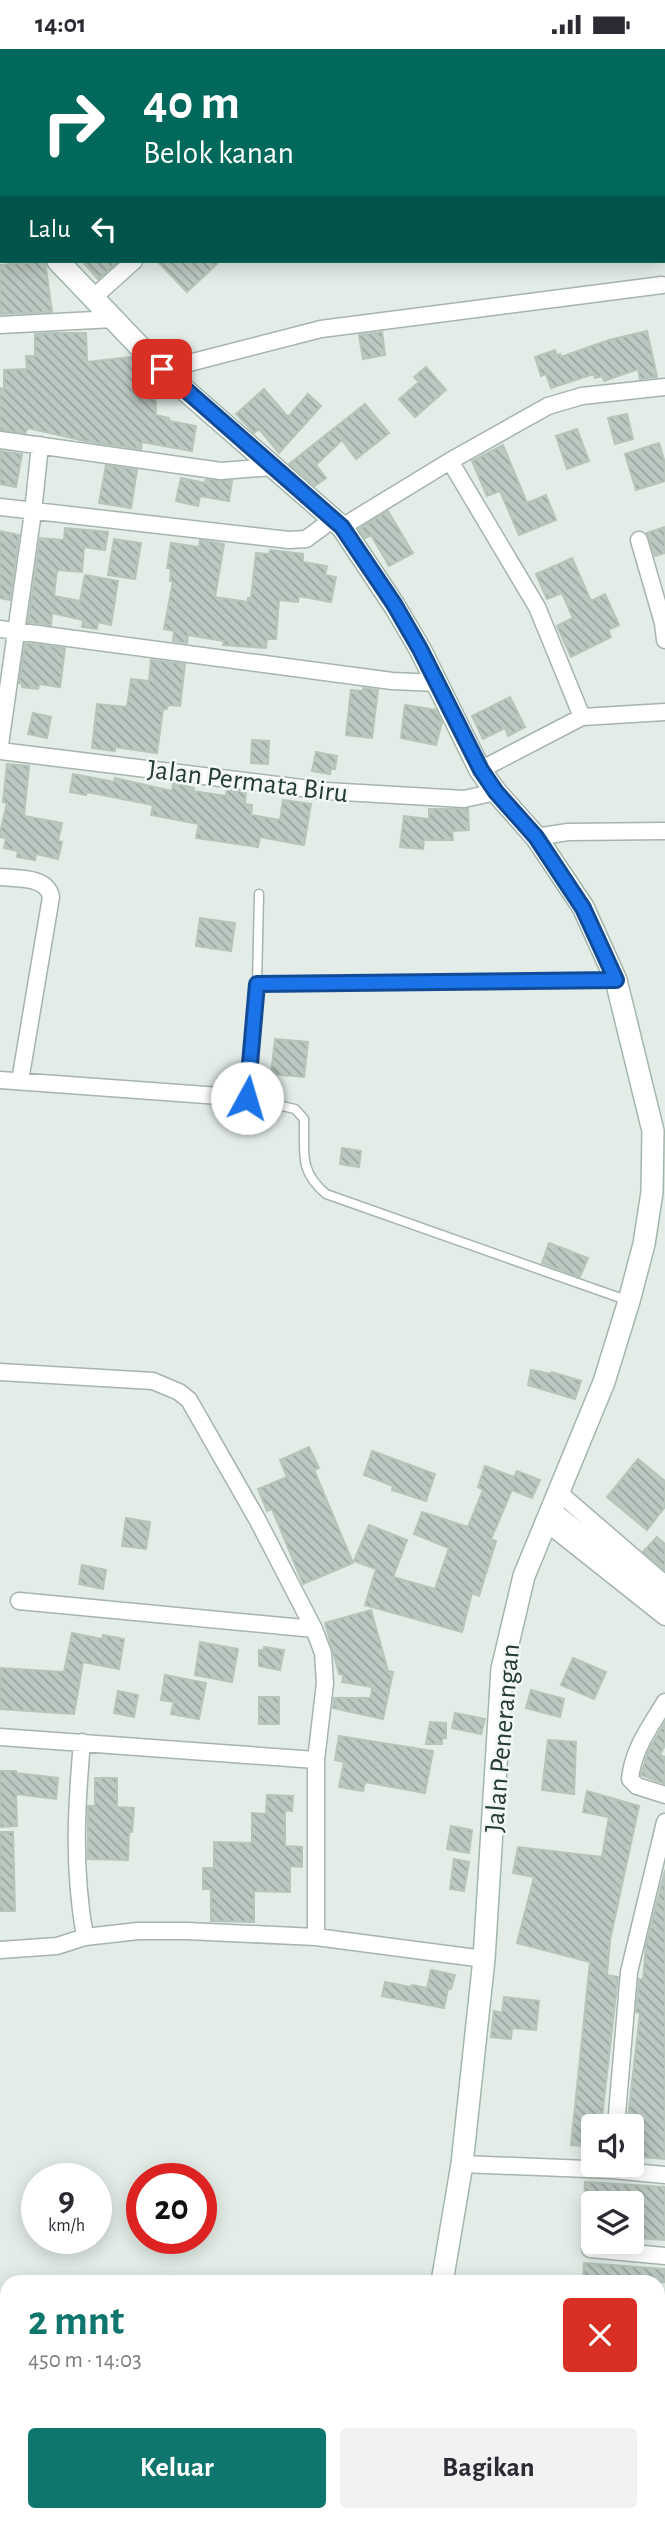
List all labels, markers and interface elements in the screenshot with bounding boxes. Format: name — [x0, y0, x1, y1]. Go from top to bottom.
text: 14:01 — [35, 11, 86, 37]
icon: right — [28, 77, 119, 168]
text: 40 m — [143, 79, 240, 128]
text: Belok kanan — [143, 137, 294, 169]
icon: left — [85, 210, 123, 248]
text: Lalu — [28, 216, 71, 242]
pin — [132, 339, 192, 399]
icon: arrive — [143, 350, 181, 388]
street label: Jalan Permata Biru — [146, 756, 350, 808]
position arrow — [210, 1061, 284, 1135]
street label: Jalan Penerangan — [481, 1643, 525, 1834]
map controls — [581, 2114, 644, 2254]
button: sound — [581, 2114, 644, 2177]
speed limit sign: 20 — [126, 2163, 217, 2254]
text: 9 — [58, 2182, 75, 2217]
button: layers — [581, 2191, 644, 2254]
text: km/h — [48, 2217, 85, 2235]
button: close — [563, 2298, 637, 2372]
text: 2 mnt — [28, 2300, 124, 2342]
text: 450 m · 14:03 — [28, 2349, 142, 2372]
button: Keluar — [28, 2428, 326, 2508]
button: Bagikan — [340, 2428, 637, 2508]

